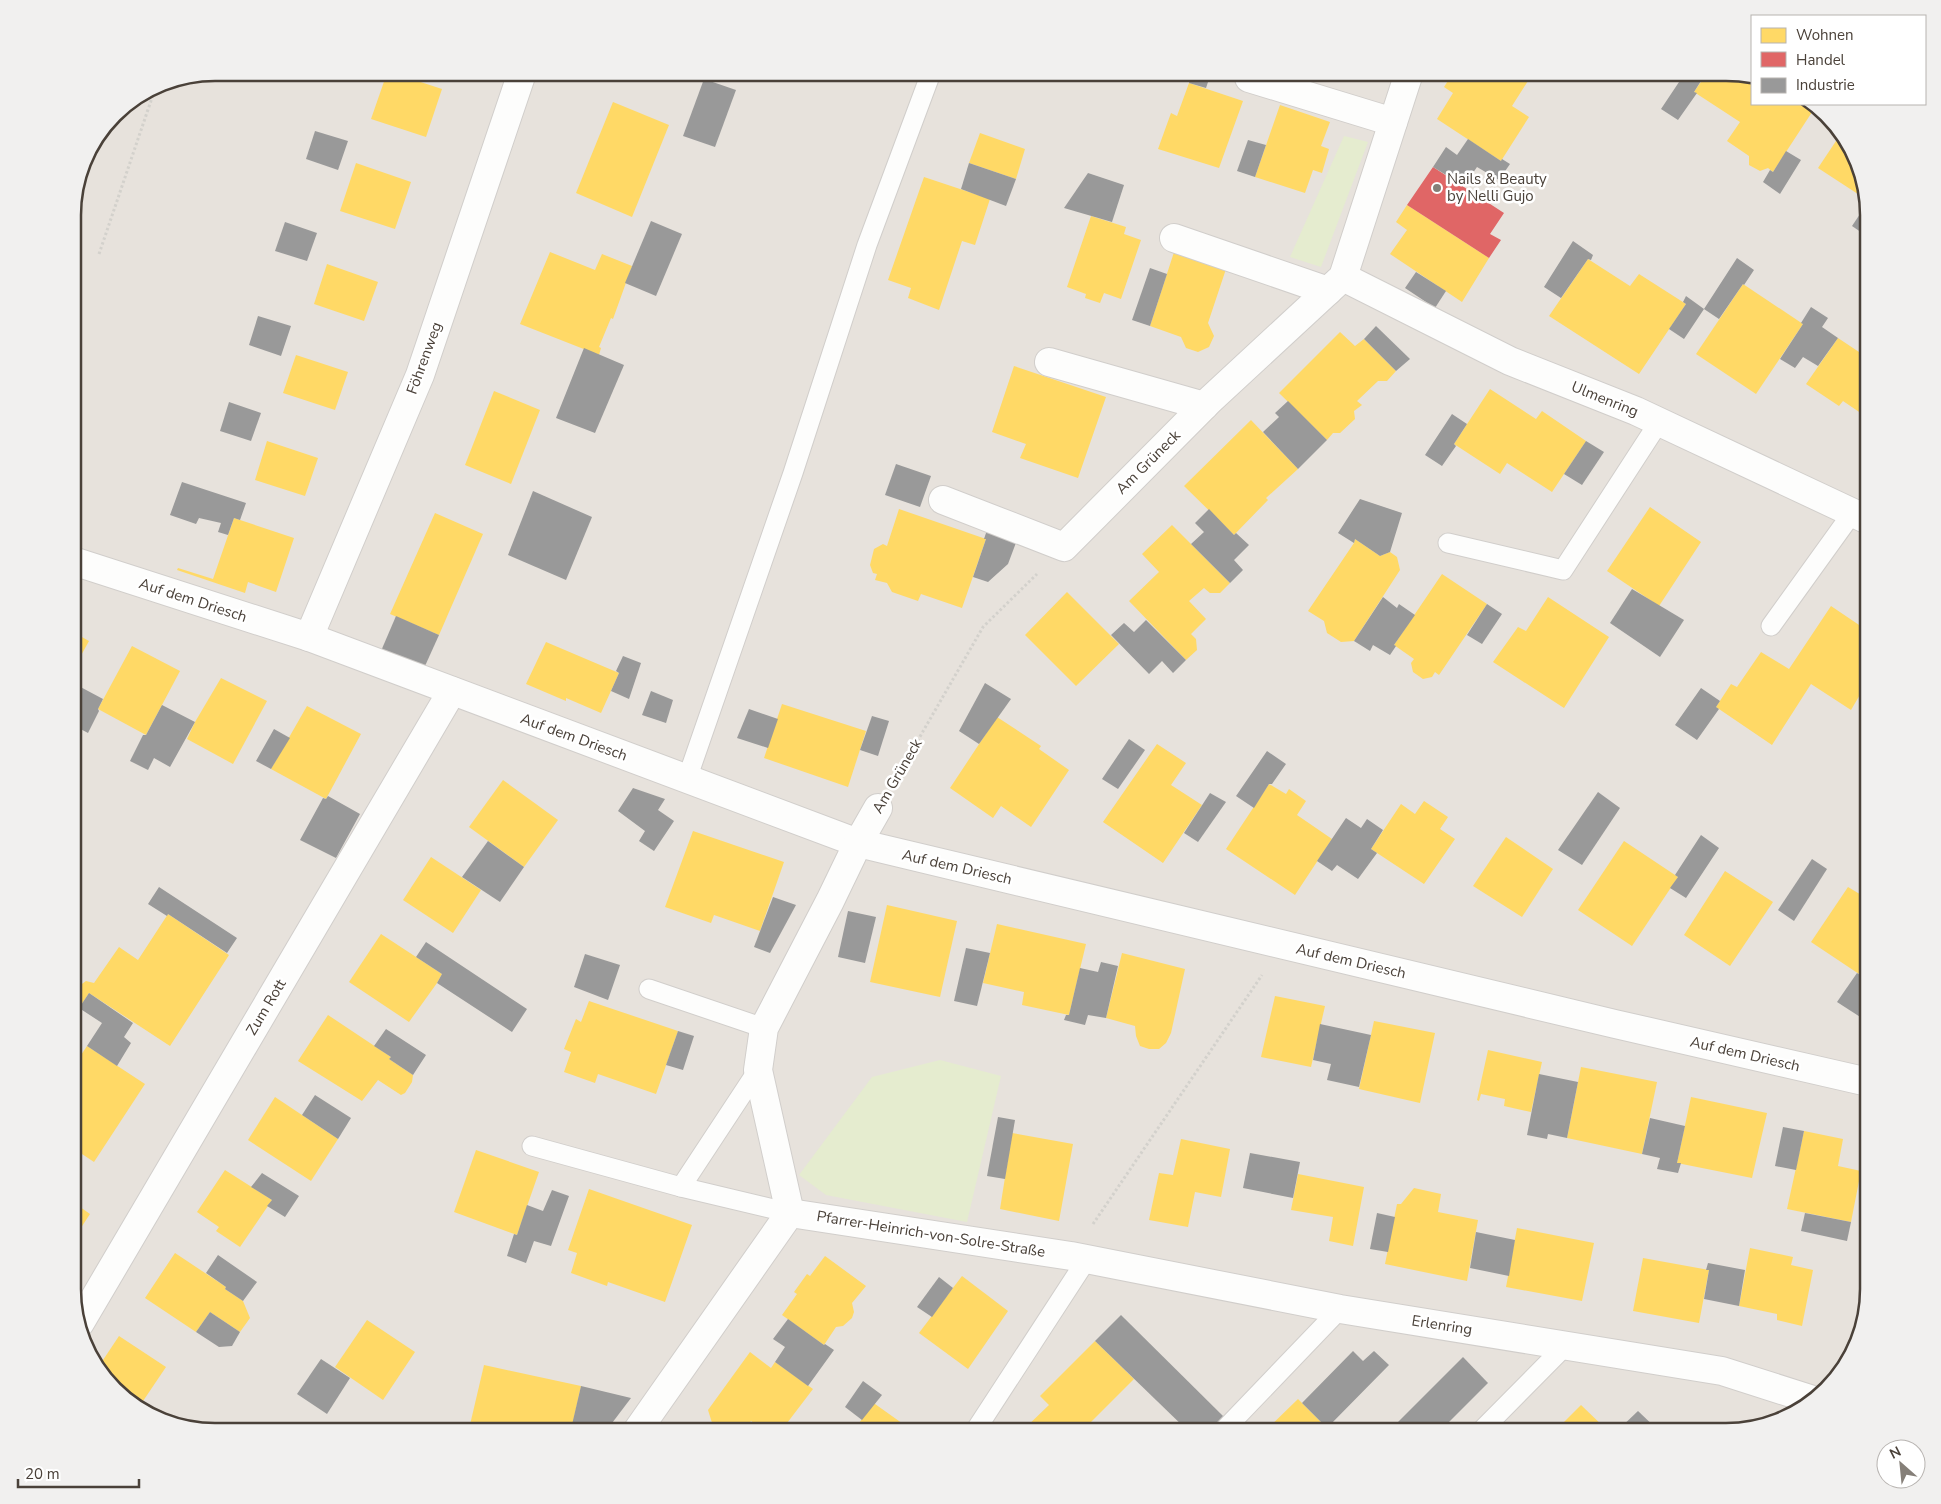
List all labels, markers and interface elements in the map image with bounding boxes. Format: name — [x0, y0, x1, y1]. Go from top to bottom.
legend — [1751, 15, 1926, 105]
text: Wohnen — [1796, 25, 1854, 45]
text: Handel — [1796, 50, 1846, 70]
text: Industrie — [1796, 75, 1855, 95]
place label: Nails & Beauty by Nelli Gujo — [1447, 169, 1547, 206]
marker: Nails & Beauty by Nelli Gujo — [1431, 182, 1443, 194]
street label: Föhrenweg — [402, 319, 446, 397]
street label: Ulmenring — [1568, 376, 1642, 422]
street label: Am Grüneck — [1111, 425, 1185, 499]
street label: Auf dem Driesch — [137, 573, 249, 627]
street label: Auf dem Driesch — [518, 708, 630, 766]
street label: Am Grüneck — [868, 735, 927, 817]
street label: Auf dem Driesch — [900, 845, 1014, 889]
street label: Auf dem Driesch — [1294, 939, 1408, 983]
street label: Zum Rott — [241, 975, 291, 1039]
street label: Auf dem Driesch — [1688, 1032, 1802, 1076]
street label: Pfarrer-Heinrich-von-Solre-Straße — [815, 1206, 1047, 1262]
street label: Erlenring — [1410, 1310, 1474, 1340]
north arrow — [1876, 1439, 1926, 1489]
text: N — [1886, 1442, 1904, 1464]
scale bar — [18, 1456, 139, 1488]
text: 20 m — [25, 1464, 60, 1484]

